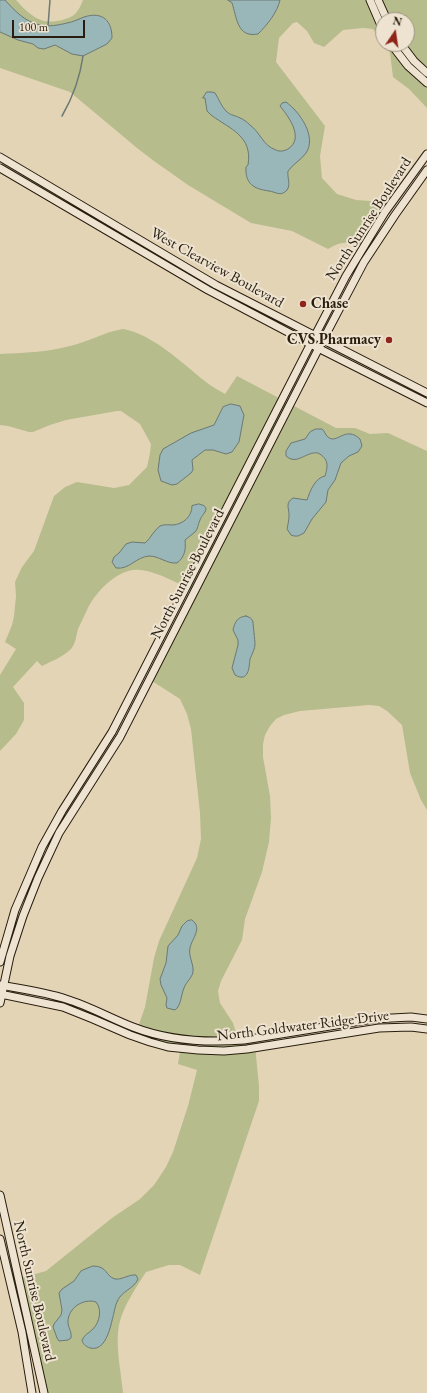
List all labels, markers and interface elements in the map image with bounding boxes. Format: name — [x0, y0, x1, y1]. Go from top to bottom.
scale bar — [14, 12, 87, 38]
north arrow — [375, 12, 415, 52]
text: N — [392, 13, 403, 29]
text: 100 m — [19, 19, 48, 35]
street label: North Sunrise Boulevard — [322, 154, 416, 284]
street label: West Clearview Boulevard — [147, 224, 287, 312]
place label: Chase — [311, 295, 348, 313]
marker: Chase — [298, 299, 308, 309]
place label: CVS Pharmacy — [287, 331, 381, 349]
marker: CVS Pharmacy — [384, 335, 394, 345]
street label: North Sunrise Boulevard — [147, 506, 229, 642]
street label: North Goldwater Ridge Drive — [216, 1007, 390, 1045]
street label: North Sunrise Boulevard — [9, 1219, 59, 1363]

